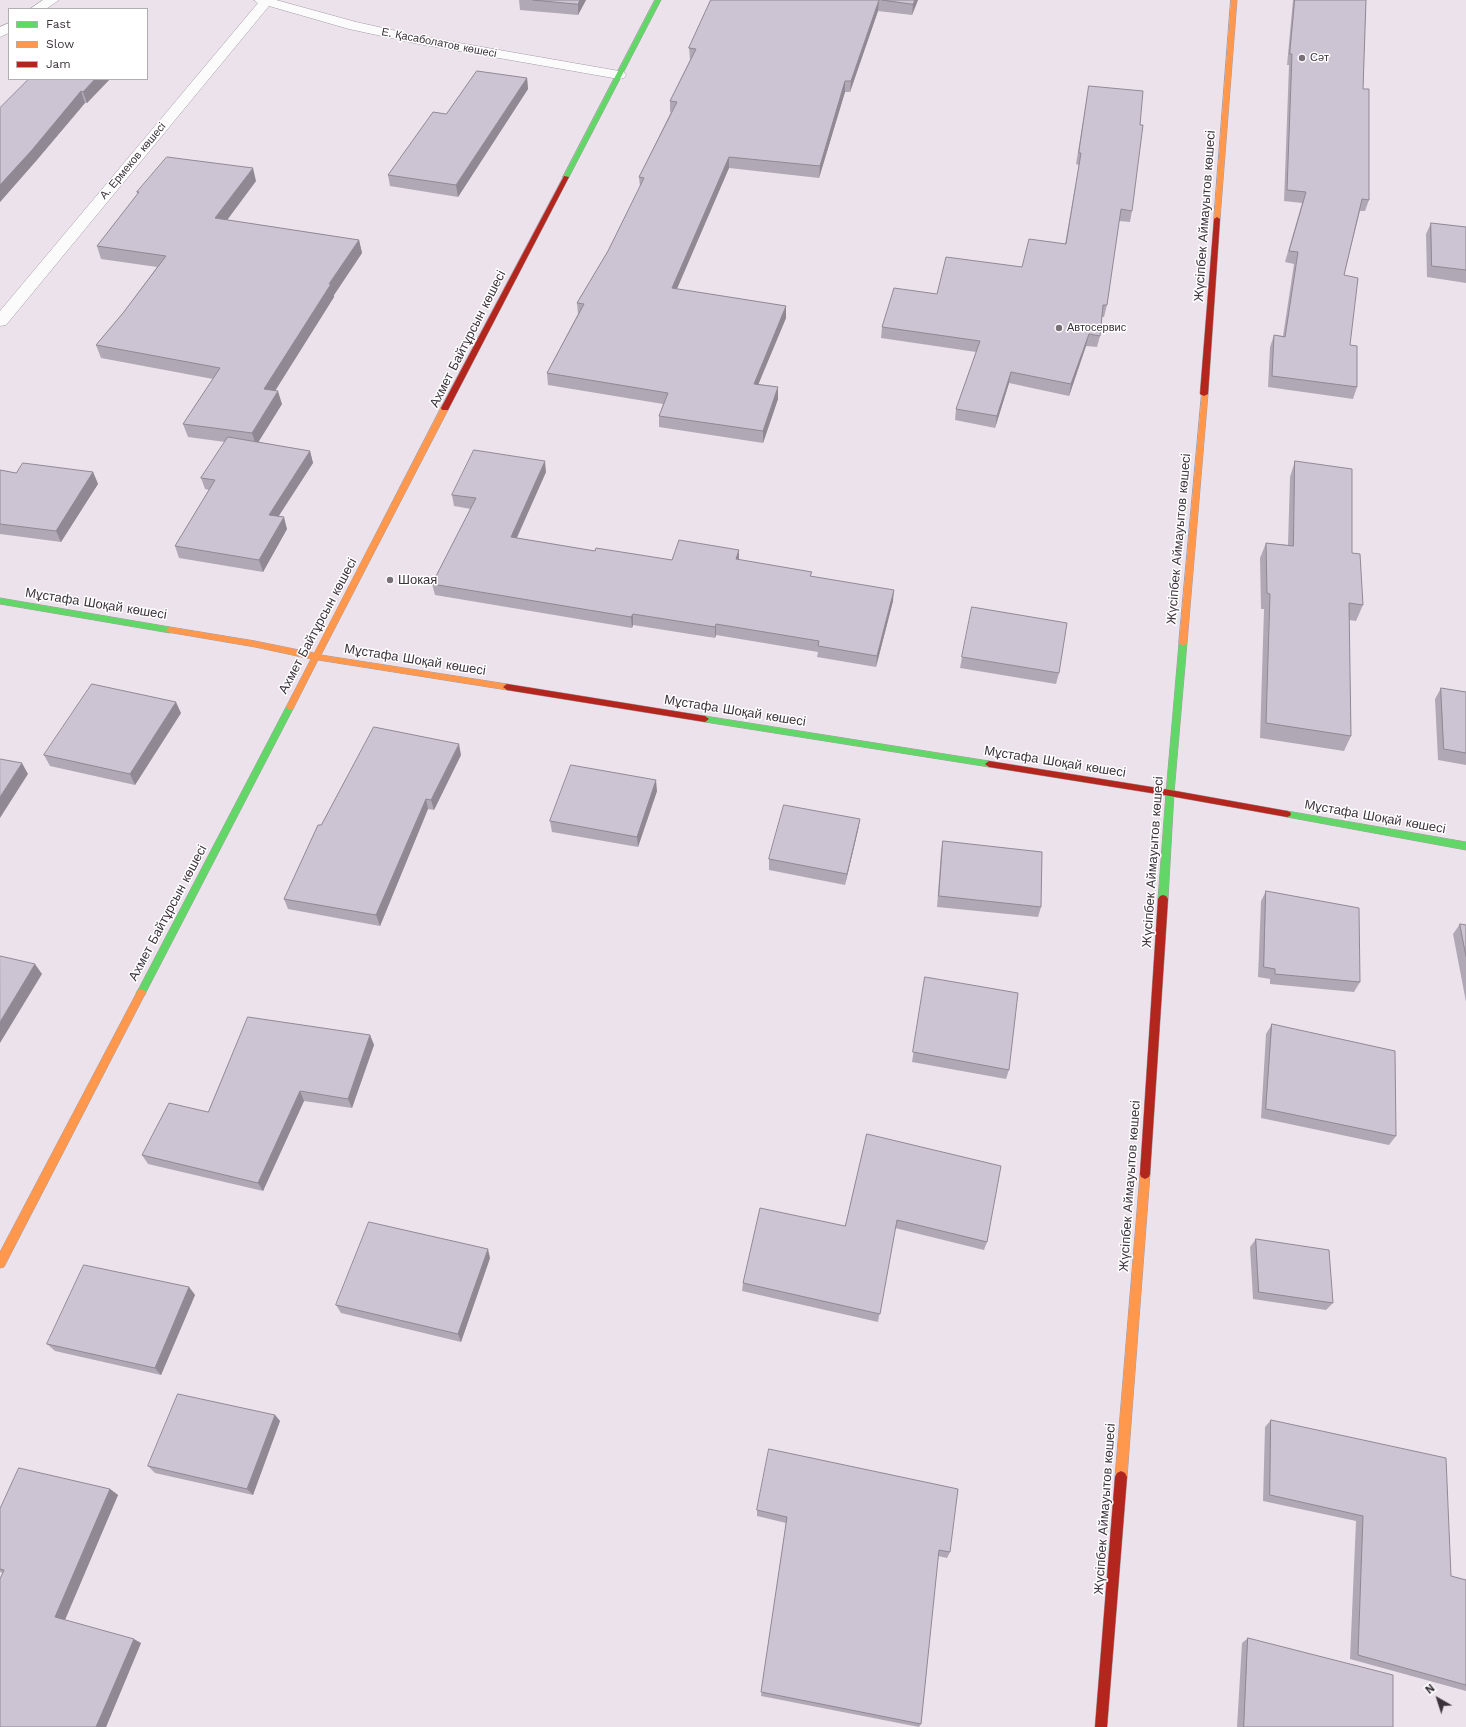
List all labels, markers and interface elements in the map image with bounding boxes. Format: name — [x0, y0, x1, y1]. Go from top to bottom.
legend — [8, 8, 148, 80]
text: Fast — [46, 17, 71, 31]
street label: Е. Қасаболатов көшесі — [380, 25, 498, 61]
text: Slow — [46, 37, 74, 51]
place label: Сәт — [1310, 51, 1329, 65]
marker: Сәт — [1297, 53, 1307, 63]
text: Jam — [46, 57, 71, 71]
street label: А. Ермеков көшесі — [97, 120, 169, 202]
street label: Жүсіпбек Аймауытов көшесі — [1191, 130, 1219, 302]
street label: Ахмет Байтұрсын көшесі — [427, 268, 509, 410]
place label: Автосервис — [1067, 321, 1126, 335]
marker: Автосервис — [1054, 323, 1064, 333]
street label: Жүсіпбек Аймауытов көшесі — [1164, 453, 1194, 625]
street label: Ахмет Байтұрсын көшесі — [276, 555, 360, 697]
place label: Шокая — [398, 572, 437, 588]
marker: Шокая — [385, 575, 395, 585]
street label: Мұстафа Шоқай көшесі — [24, 585, 168, 623]
street label: Мұстафа Шоқай көшесі — [343, 641, 487, 679]
street label: Мұстафа Шоқай көшесі — [663, 692, 807, 730]
street label: Мұстафа Шоқай көшесі — [983, 743, 1127, 781]
street label: Жүсіпбек Аймауытов көшесі — [1139, 776, 1167, 948]
street label: Мұстафа Шоқай көшесі — [1303, 797, 1447, 837]
street label: Ахмет Байтұрсын көшесі — [126, 842, 210, 984]
street label: Жүсіпбек Аймауытов көшесі — [1116, 1100, 1144, 1272]
street label: Жүсіпбек Аймауытов көшесі — [1091, 1423, 1119, 1595]
north arrow — [1418, 1679, 1458, 1719]
text: N — [1423, 1682, 1437, 1697]

